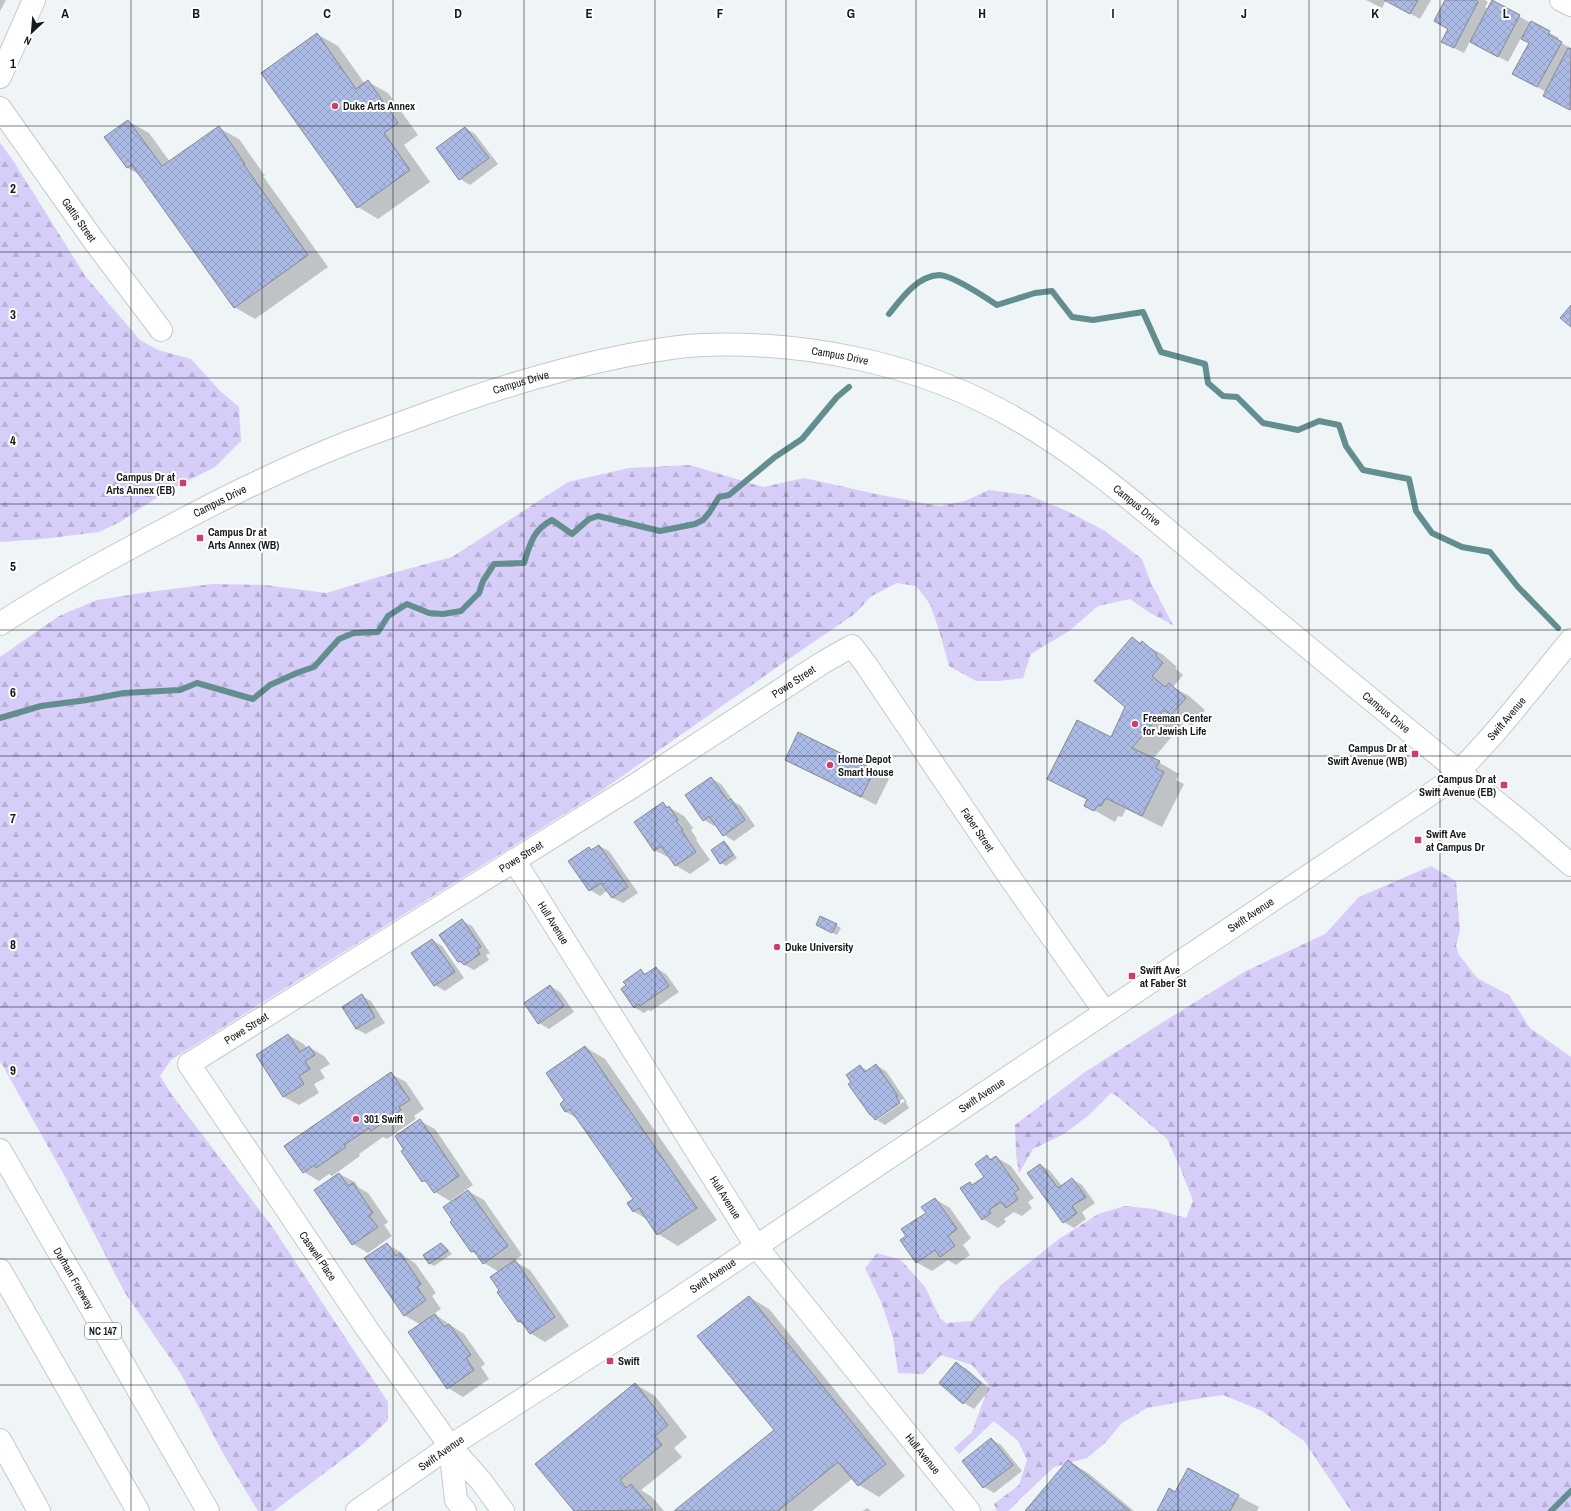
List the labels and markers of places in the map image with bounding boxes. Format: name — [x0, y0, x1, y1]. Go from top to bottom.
place label: Duke Arts Annex — [343, 99, 415, 113]
marker: Duke Arts Annex — [330, 101, 340, 111]
place label: Campus Dr at Arts Annex (EB) — [106, 470, 175, 497]
marker: Campus Dr at Arts Annex (EB) — [178, 478, 188, 488]
place label: Campus Dr at Arts Annex (WB) — [208, 525, 279, 552]
marker: Campus Dr at Arts Annex (WB) — [195, 533, 205, 543]
place label: Freeman Center for Jewish Life — [1143, 711, 1212, 738]
marker: Freeman Center for Jewish Life — [1130, 719, 1140, 729]
place label: Campus Dr at Swift Avenue (WB) — [1327, 741, 1407, 768]
marker: Campus Dr at Swift Avenue (WB) — [1410, 749, 1420, 759]
place label: Home Depot Smart House — [838, 752, 894, 779]
marker: Home Depot Smart House — [825, 760, 835, 770]
place label: Campus Dr at Swift Avenue (EB) — [1419, 772, 1496, 799]
marker: Campus Dr at Swift Avenue (EB) — [1499, 780, 1509, 790]
place label: Swift Ave at Campus Dr — [1426, 827, 1485, 854]
marker: Swift Ave at Campus Dr — [1413, 835, 1423, 845]
place label: Duke University — [785, 940, 853, 954]
marker: Duke University — [772, 942, 782, 952]
place label: Swift Ave at Faber St — [1140, 963, 1186, 990]
marker: Swift Ave at Faber St — [1127, 971, 1137, 981]
place label: 301 Swift — [364, 1112, 403, 1126]
marker: 301 Swift — [351, 1114, 361, 1124]
place label: Swift — [618, 1354, 640, 1368]
marker: Swift — [605, 1356, 615, 1366]

